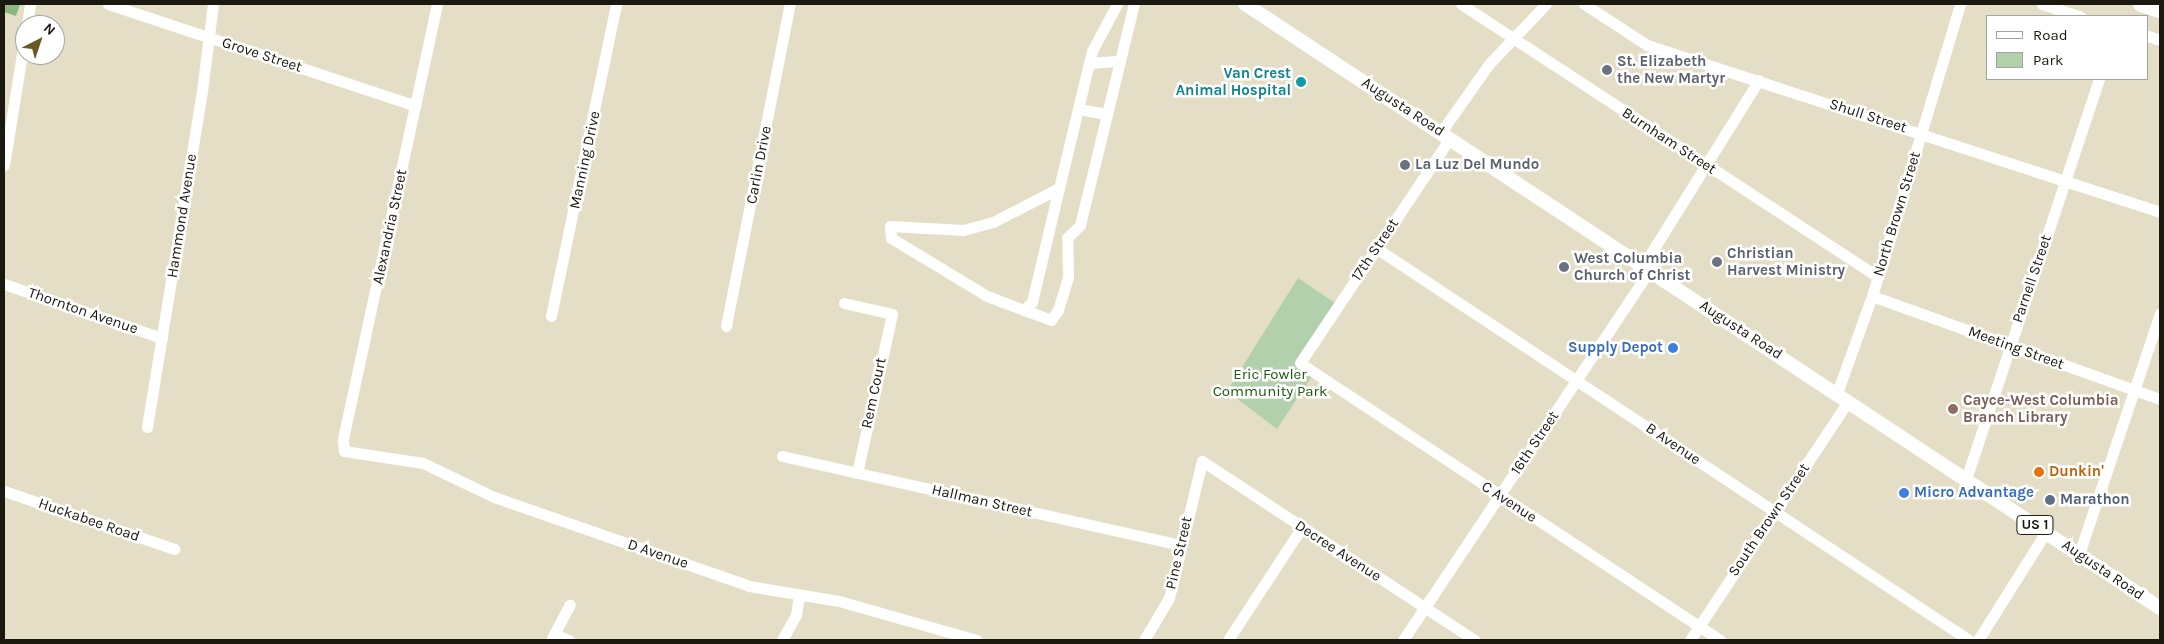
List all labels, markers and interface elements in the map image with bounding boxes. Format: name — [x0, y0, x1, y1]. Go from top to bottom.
north arrow — [15, 15, 65, 65]
legend — [1986, 15, 2149, 80]
text: N — [40, 19, 59, 39]
text: Road — [2033, 26, 2068, 44]
street label: Grove Street — [220, 34, 304, 76]
text: Park — [2033, 51, 2063, 69]
place label: St. Elizabeth the New Martyr — [1617, 52, 1725, 87]
place label: Van Crest Animal Hospital — [1176, 64, 1291, 99]
marker: St. Elizabeth the New Martyr — [1601, 64, 1613, 76]
street label: Augusta Road — [1358, 74, 1448, 140]
marker: Van Crest Animal Hospital — [1295, 76, 1307, 88]
street label: Shull Street — [1827, 95, 1909, 137]
street label: Burnham Street — [1618, 104, 1720, 178]
street label: Manning Drive — [566, 109, 604, 211]
street label: Carlin Drive — [743, 124, 775, 206]
street label: North Brown Street — [1869, 149, 1925, 279]
street label: Hammond Avenue — [163, 153, 201, 279]
place label: La Luz Del Mundo — [1415, 156, 1539, 174]
marker: La Luz Del Mundo — [1399, 159, 1411, 171]
street label: Alexandria Street — [369, 168, 411, 286]
street label: 17th Street — [1348, 215, 1402, 285]
street label: Parnell Street — [2009, 233, 2055, 325]
place label: Christian Harvest Ministry — [1727, 244, 1845, 279]
place label: West Columbia Church of Christ — [1574, 249, 1691, 284]
marker: Christian Harvest Ministry — [1711, 256, 1723, 268]
marker: West Columbia Church of Christ — [1558, 261, 1570, 273]
street label: Thornton Avenue — [26, 284, 140, 338]
street label: Augusta Road — [1696, 297, 1786, 363]
street label: Meeting Street — [1966, 322, 2066, 374]
place label: Supply Depot — [1568, 339, 1663, 357]
marker: Supply Depot — [1667, 342, 1679, 354]
street label: Rem Court — [858, 356, 890, 430]
park label: Eric Fowler Community Park — [1213, 365, 1327, 400]
place label: Cayce-West Columbia Branch Library — [1963, 391, 2119, 426]
marker: Cayce-West Columbia Branch Library — [1947, 403, 1959, 415]
street label: 16th Street — [1507, 408, 1563, 478]
street label: B Avenue — [1642, 419, 1704, 469]
street label: South Brown Street — [1725, 460, 1813, 580]
place label: Dunkin' — [2049, 463, 2104, 481]
marker: Dunkin' — [2033, 466, 2045, 478]
street label: C Avenue — [1478, 478, 1540, 526]
street label: Hallman Street — [930, 481, 1034, 521]
place label: Micro Advantage — [1914, 484, 2034, 502]
marker: Micro Advantage — [1898, 487, 1910, 499]
place label: Marathon — [2060, 491, 2130, 509]
street label: Huckabee Road — [36, 494, 142, 546]
marker: Marathon — [2044, 494, 2056, 506]
road number: US 1 — [2016, 514, 2054, 536]
street label: Pine Street — [1162, 515, 1196, 591]
street label: Decree Avenue — [1292, 516, 1384, 586]
street label: D Avenue — [625, 535, 691, 573]
street label: Augusta Road — [2059, 536, 2147, 604]

